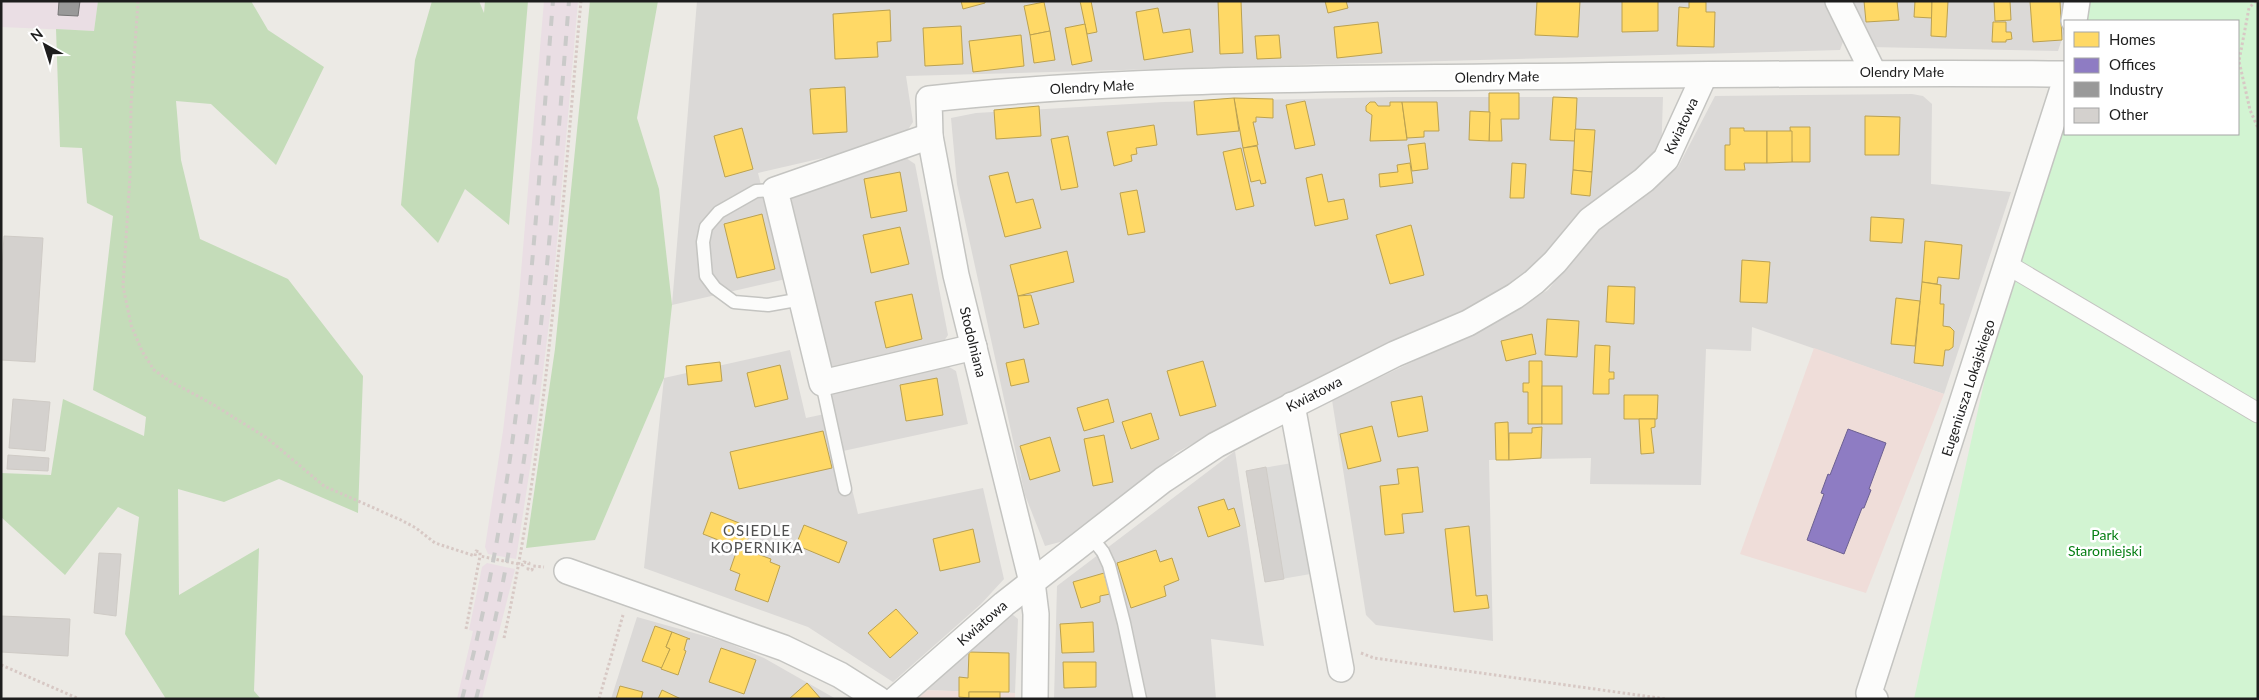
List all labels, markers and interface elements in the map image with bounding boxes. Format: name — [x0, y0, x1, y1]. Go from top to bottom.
north arrow — [20, 20, 70, 70]
legend — [2064, 20, 2239, 135]
text: N — [27, 25, 46, 45]
text: Homes — [2109, 30, 2155, 48]
text: Offices — [2109, 55, 2156, 73]
street label: Olendry Małe — [1860, 63, 1944, 80]
street label: Olendry Małe — [1455, 67, 1539, 86]
street label: Olendry Małe — [1049, 76, 1135, 97]
text: Industry — [2109, 80, 2164, 98]
street label: Kwiatowa — [1660, 95, 1701, 157]
text: Other — [2109, 105, 2149, 123]
street label: Stodolniana — [957, 305, 990, 379]
street label: Eugeniusza Lokajskiego — [1937, 317, 1998, 459]
street label: Kwiatowa — [1283, 372, 1345, 415]
district label: OSIEDLE KOPERNIKA — [710, 521, 804, 556]
park label: Park Staromiejski — [2068, 526, 2142, 559]
street label: Kwiatowa — [953, 596, 1010, 649]

